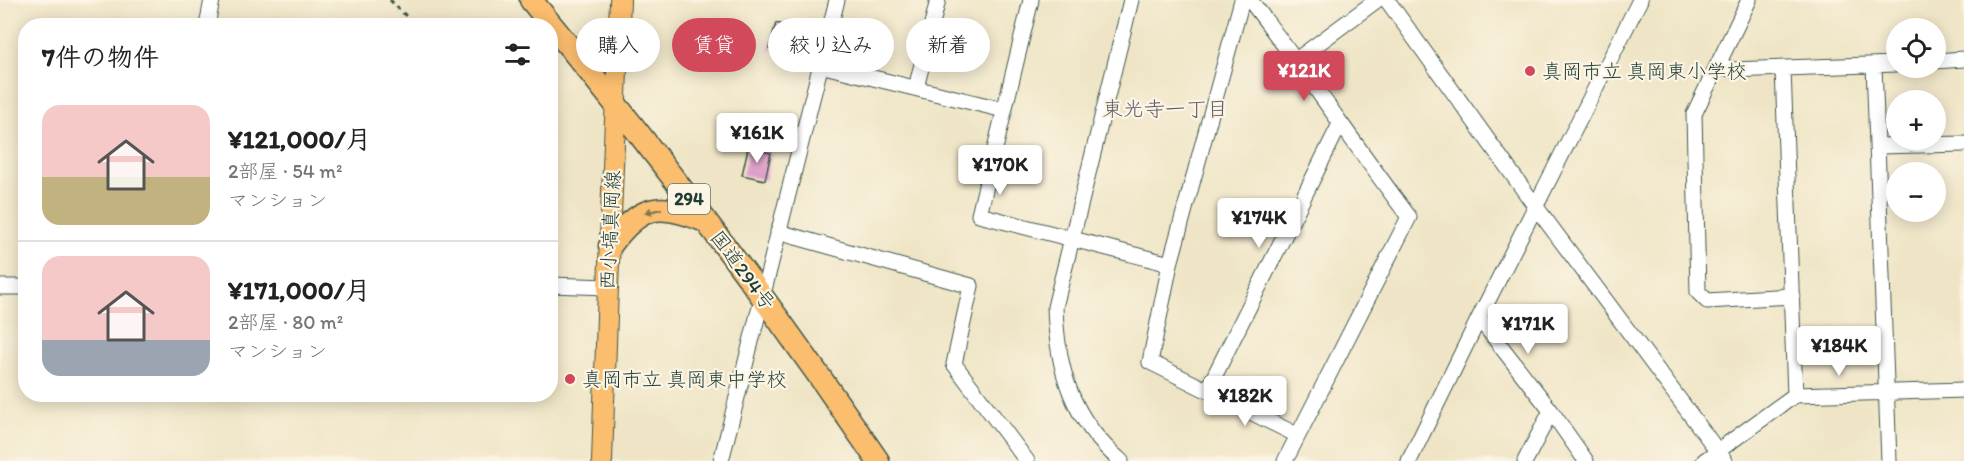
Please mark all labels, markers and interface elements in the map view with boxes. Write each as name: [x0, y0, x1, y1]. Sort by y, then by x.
chip: 購入: [576, 18, 660, 72]
chip: 賃貸: [672, 18, 756, 72]
chip: 絞り込み: [768, 18, 894, 72]
chip: 新着: [906, 18, 990, 72]
map controls: [1886, 18, 1946, 222]
button: locate: [1886, 18, 1946, 78]
icon: filters: [501, 38, 534, 71]
text: 7件の物件: [42, 41, 159, 73]
pin: ¥121K: [1262, 51, 1346, 102]
text: ¥121K: [1277, 58, 1331, 82]
place label: 真岡市立 真岡東小学校: [1542, 59, 1747, 83]
marker: 真岡市立 真岡東小学校: [1523, 64, 1537, 78]
button: +: [1886, 90, 1946, 150]
district label: 東光寺一丁目: [1102, 96, 1228, 121]
pin: ¥161K: [715, 113, 799, 164]
text: ¥161K: [730, 120, 784, 144]
text: ¥121,000/月: [228, 123, 372, 155]
icon: home: [90, 129, 162, 201]
pin: ¥170K: [958, 145, 1042, 196]
text: ¥170K: [972, 152, 1028, 176]
text: 2部屋 · 54 m²: [228, 159, 342, 183]
button: −: [1886, 162, 1946, 222]
street label: 西小塙真岡線: [595, 169, 625, 291]
road number: 294: [668, 184, 710, 214]
text: マンション: [228, 188, 327, 212]
pin: ¥174K: [1217, 198, 1301, 249]
text: ¥174K: [1231, 205, 1287, 229]
one-way arrow: [643, 207, 662, 217]
street label: 国道294号: [705, 226, 781, 314]
text: ¥171,000/月: [228, 274, 371, 306]
icon: home: [90, 280, 162, 352]
pin: ¥171K: [1486, 304, 1570, 355]
text: 2部屋 · 80 m²: [228, 310, 343, 334]
text: ¥171K: [1502, 311, 1554, 335]
pin: ¥184K: [1797, 326, 1881, 377]
text: ¥184K: [1811, 333, 1867, 357]
text: マンション: [228, 339, 327, 363]
place label: 真岡市立 真岡東中学校: [582, 367, 787, 391]
marker: 真岡市立 真岡東中学校: [563, 372, 577, 386]
pin: ¥182K: [1203, 376, 1287, 427]
text: ¥182K: [1218, 383, 1272, 407]

